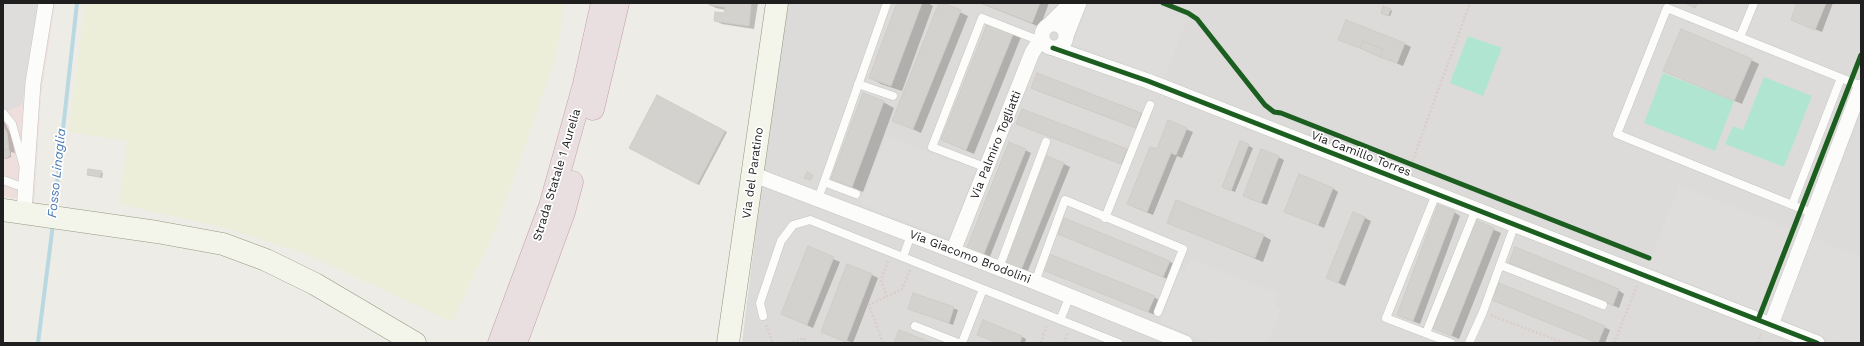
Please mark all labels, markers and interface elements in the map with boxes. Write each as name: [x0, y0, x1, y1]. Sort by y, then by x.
street label: Via Palmiro Togliatti: [968, 89, 1024, 201]
street label: Strada Statale 1 Aurelia: [530, 107, 584, 243]
street label: Via del Paratino: [739, 126, 767, 220]
water label: Fosso Linaglia: [45, 127, 69, 219]
street label: Via Camillo Torres: [1309, 128, 1413, 180]
street label: Via Giacomo Brodolini: [907, 227, 1033, 287]

